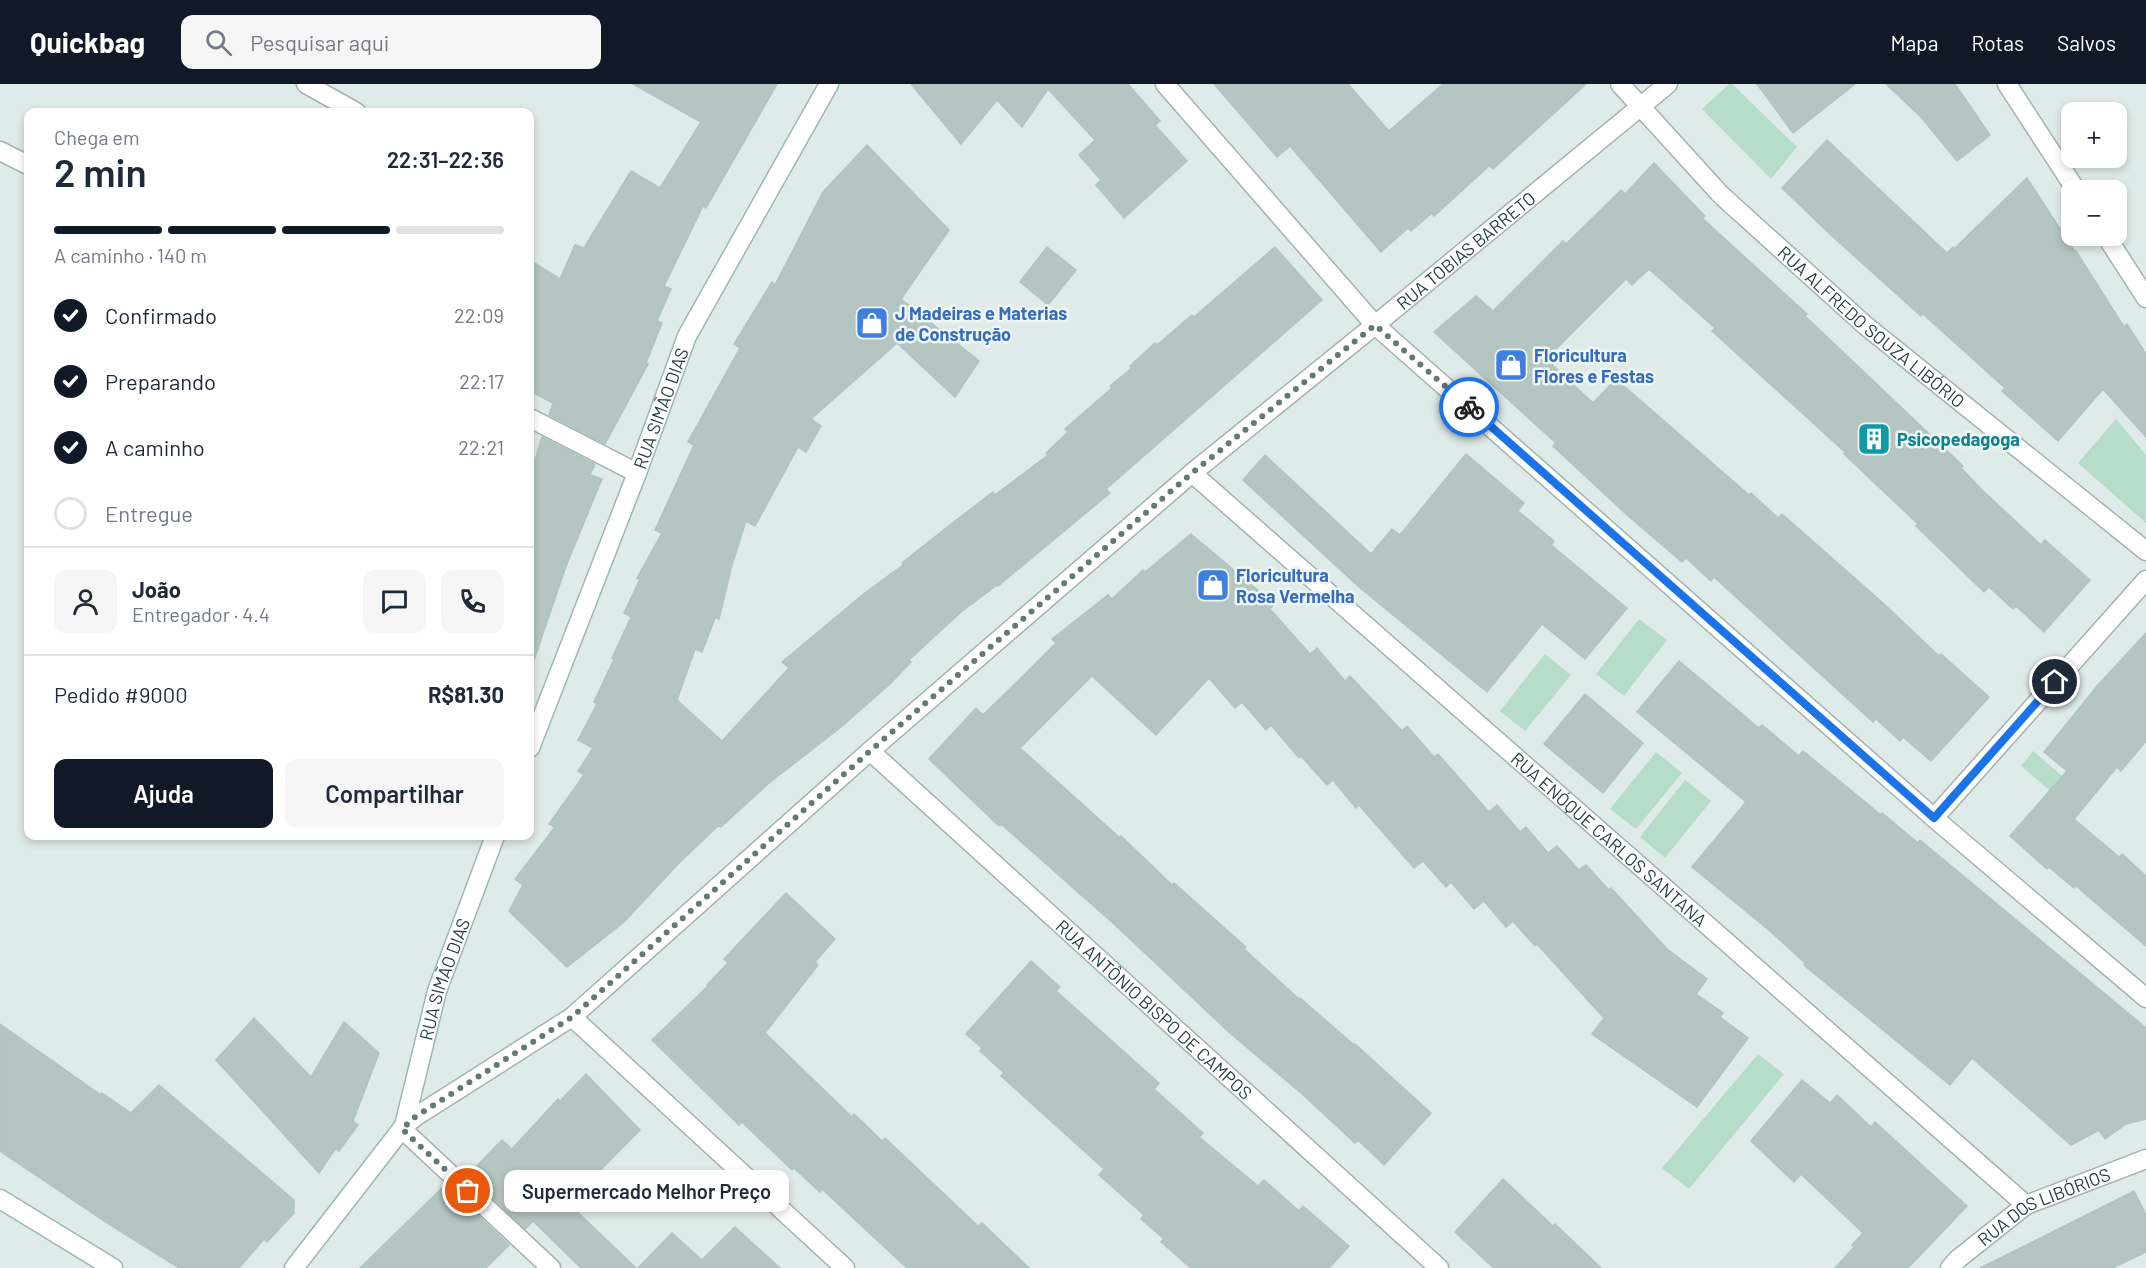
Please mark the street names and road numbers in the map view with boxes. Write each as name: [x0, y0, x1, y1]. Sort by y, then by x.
street label: RUA TOBIAS BARRETO: [1392, 187, 1540, 314]
street label: RUA ALFREDO SOUZA LIBÓRIO: [1774, 241, 1969, 412]
street label: RUA SIMÃO DIAS: [628, 345, 693, 472]
street label: RUA ENÓQUE CARLOS SANTANA: [1507, 747, 1712, 931]
street label: RUA SIMÃO DIAS: [414, 915, 474, 1042]
street label: RUA ANTÔNIO BISPO DE CAMPOS: [1052, 915, 1257, 1104]
street label: RUA DOS LIBÓRIOS: [1973, 1163, 2113, 1250]

